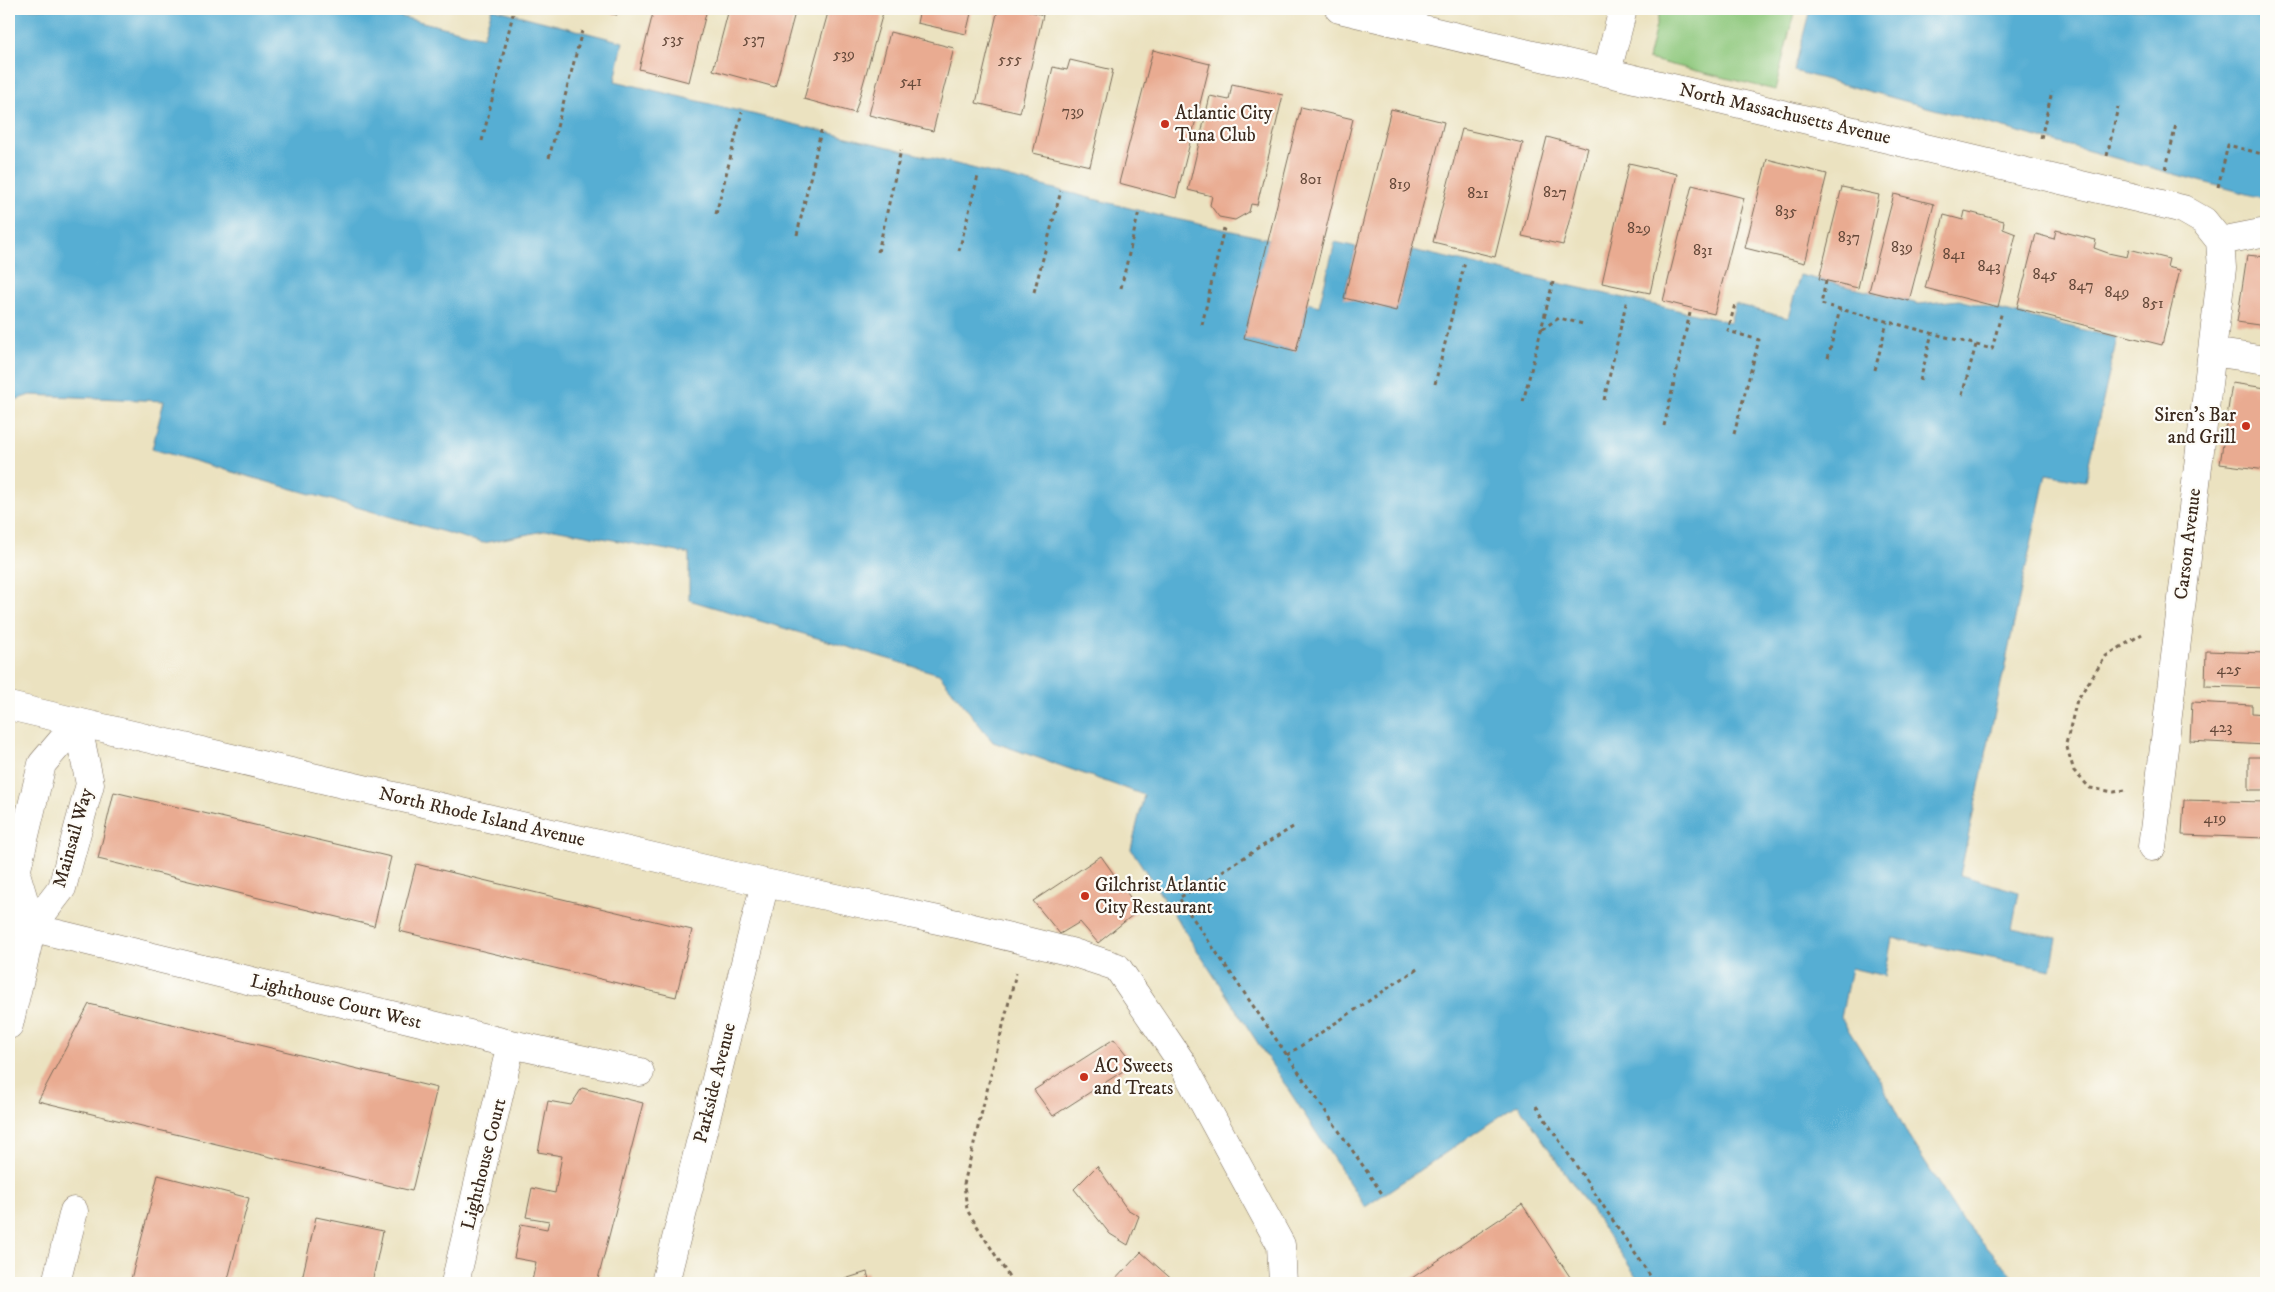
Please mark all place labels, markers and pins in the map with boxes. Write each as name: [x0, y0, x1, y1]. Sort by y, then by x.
place label: Atlantic City Tuna Club: [1175, 102, 1273, 147]
marker: Atlantic City Tuna Club: [1159, 118, 1171, 130]
place label: Siren’s Bar and Grill: [2154, 404, 2236, 449]
marker: Siren’s Bar and Grill: [2240, 420, 2252, 432]
place label: Gilchrist Atlantic City Restaurant: [1095, 874, 1226, 919]
marker: Gilchrist Atlantic City Restaurant: [1079, 890, 1091, 902]
place label: AC Sweets and Treats: [1094, 1055, 1173, 1100]
marker: AC Sweets and Treats: [1078, 1071, 1090, 1083]

